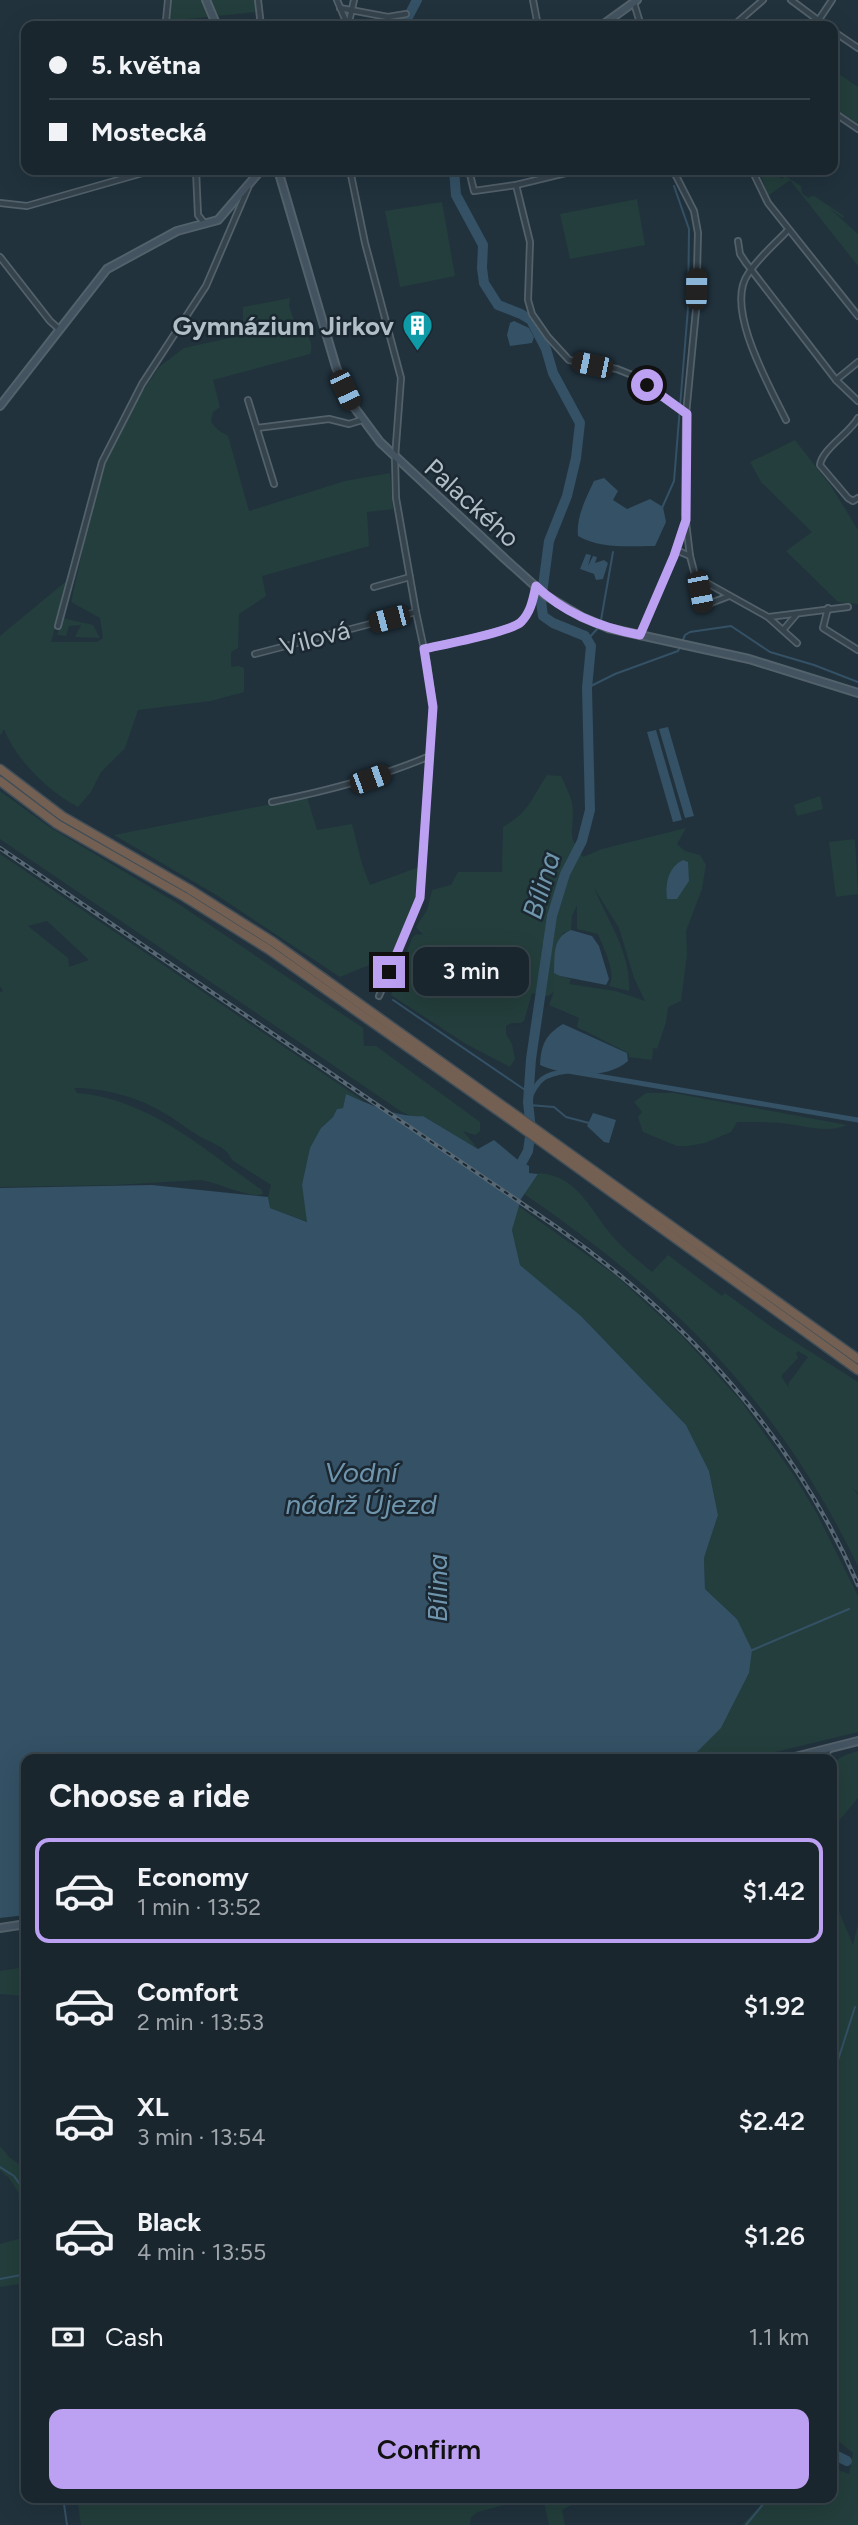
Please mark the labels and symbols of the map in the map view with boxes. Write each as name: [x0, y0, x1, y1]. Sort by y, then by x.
car: [686, 268, 707, 310]
building icon: Gymnázium Jirkov: [400, 309, 434, 353]
place label: Gymnázium Jirkov: [172, 310, 395, 342]
car: [570, 350, 615, 380]
car: [327, 367, 364, 413]
route start: [631, 369, 663, 401]
street label: Palackého: [418, 452, 526, 554]
car: [686, 569, 715, 615]
car: [366, 603, 413, 635]
street label: Vilová: [277, 613, 353, 663]
car: [347, 762, 394, 796]
water label: Bílina: [515, 847, 567, 923]
callout: 3 min: [414, 948, 529, 996]
route end: [373, 956, 405, 988]
water label: Vodní nádrž Újezd: [285, 1455, 437, 1521]
water label: Bílina: [420, 1554, 454, 1622]

